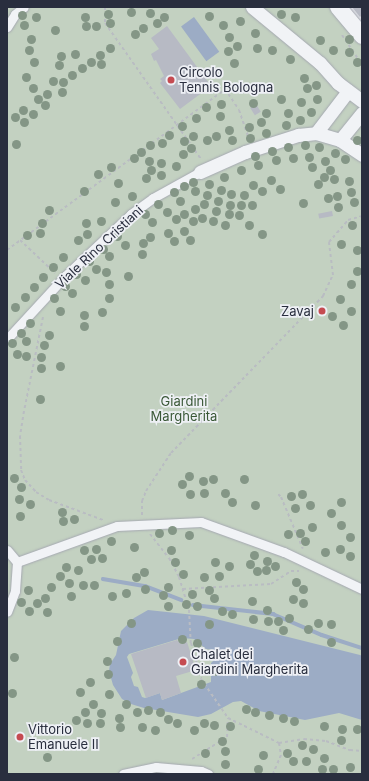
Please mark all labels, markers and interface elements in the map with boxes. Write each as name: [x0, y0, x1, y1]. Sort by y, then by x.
place label: Circolo Tennis Bologna: [179, 65, 273, 96]
marker: Circolo Tennis Bologna: [166, 75, 176, 85]
street label: Viale Rino Cristiani: [52, 202, 146, 292]
place label: Zavaj: [281, 303, 314, 319]
marker: Zavaj: [317, 306, 327, 316]
park label: Giardini Margherita: [151, 394, 217, 425]
place label: Chalet dei Giardini Margherita: [191, 647, 308, 678]
marker: Chalet dei Giardini Margherita: [178, 657, 188, 667]
place label: Vittorio Emanuele II: [28, 722, 99, 753]
marker: Vittorio Emanuele II: [15, 732, 25, 742]

